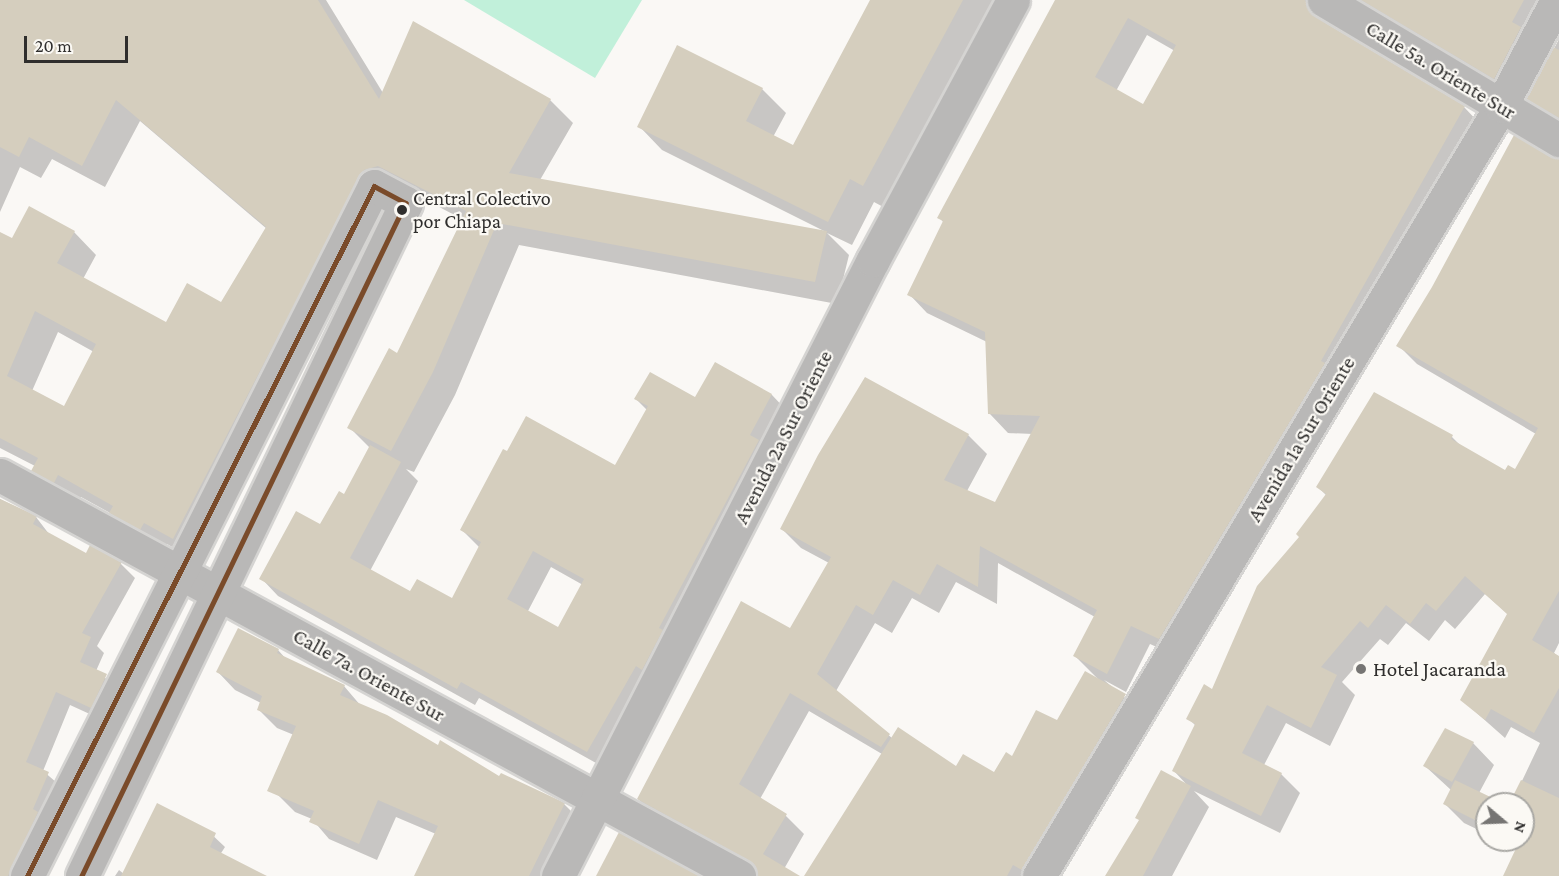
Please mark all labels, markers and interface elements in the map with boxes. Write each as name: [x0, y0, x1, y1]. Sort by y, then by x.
street label: Calle 5a. Oriente Sur: [1361, 15, 1521, 125]
scale bar: [27, 24, 130, 62]
text: 20 m: [35, 36, 72, 56]
place label: Central Colectivo por Chiapa: [413, 186, 551, 233]
marker: Central Colectivo por Chiapa: [396, 204, 408, 216]
street label: Avenida 2a Sur Oriente: [728, 346, 838, 528]
street label: Avenida 1a Sur Oriente: [1242, 352, 1360, 526]
street label: Calle 7a. Oriente Sur: [289, 623, 449, 727]
place label: Hotel Jacaranda: [1373, 656, 1506, 682]
marker: Hotel Jacaranda: [1354, 662, 1368, 676]
north arrow: [1475, 792, 1535, 852]
text: N: [1511, 819, 1530, 835]

